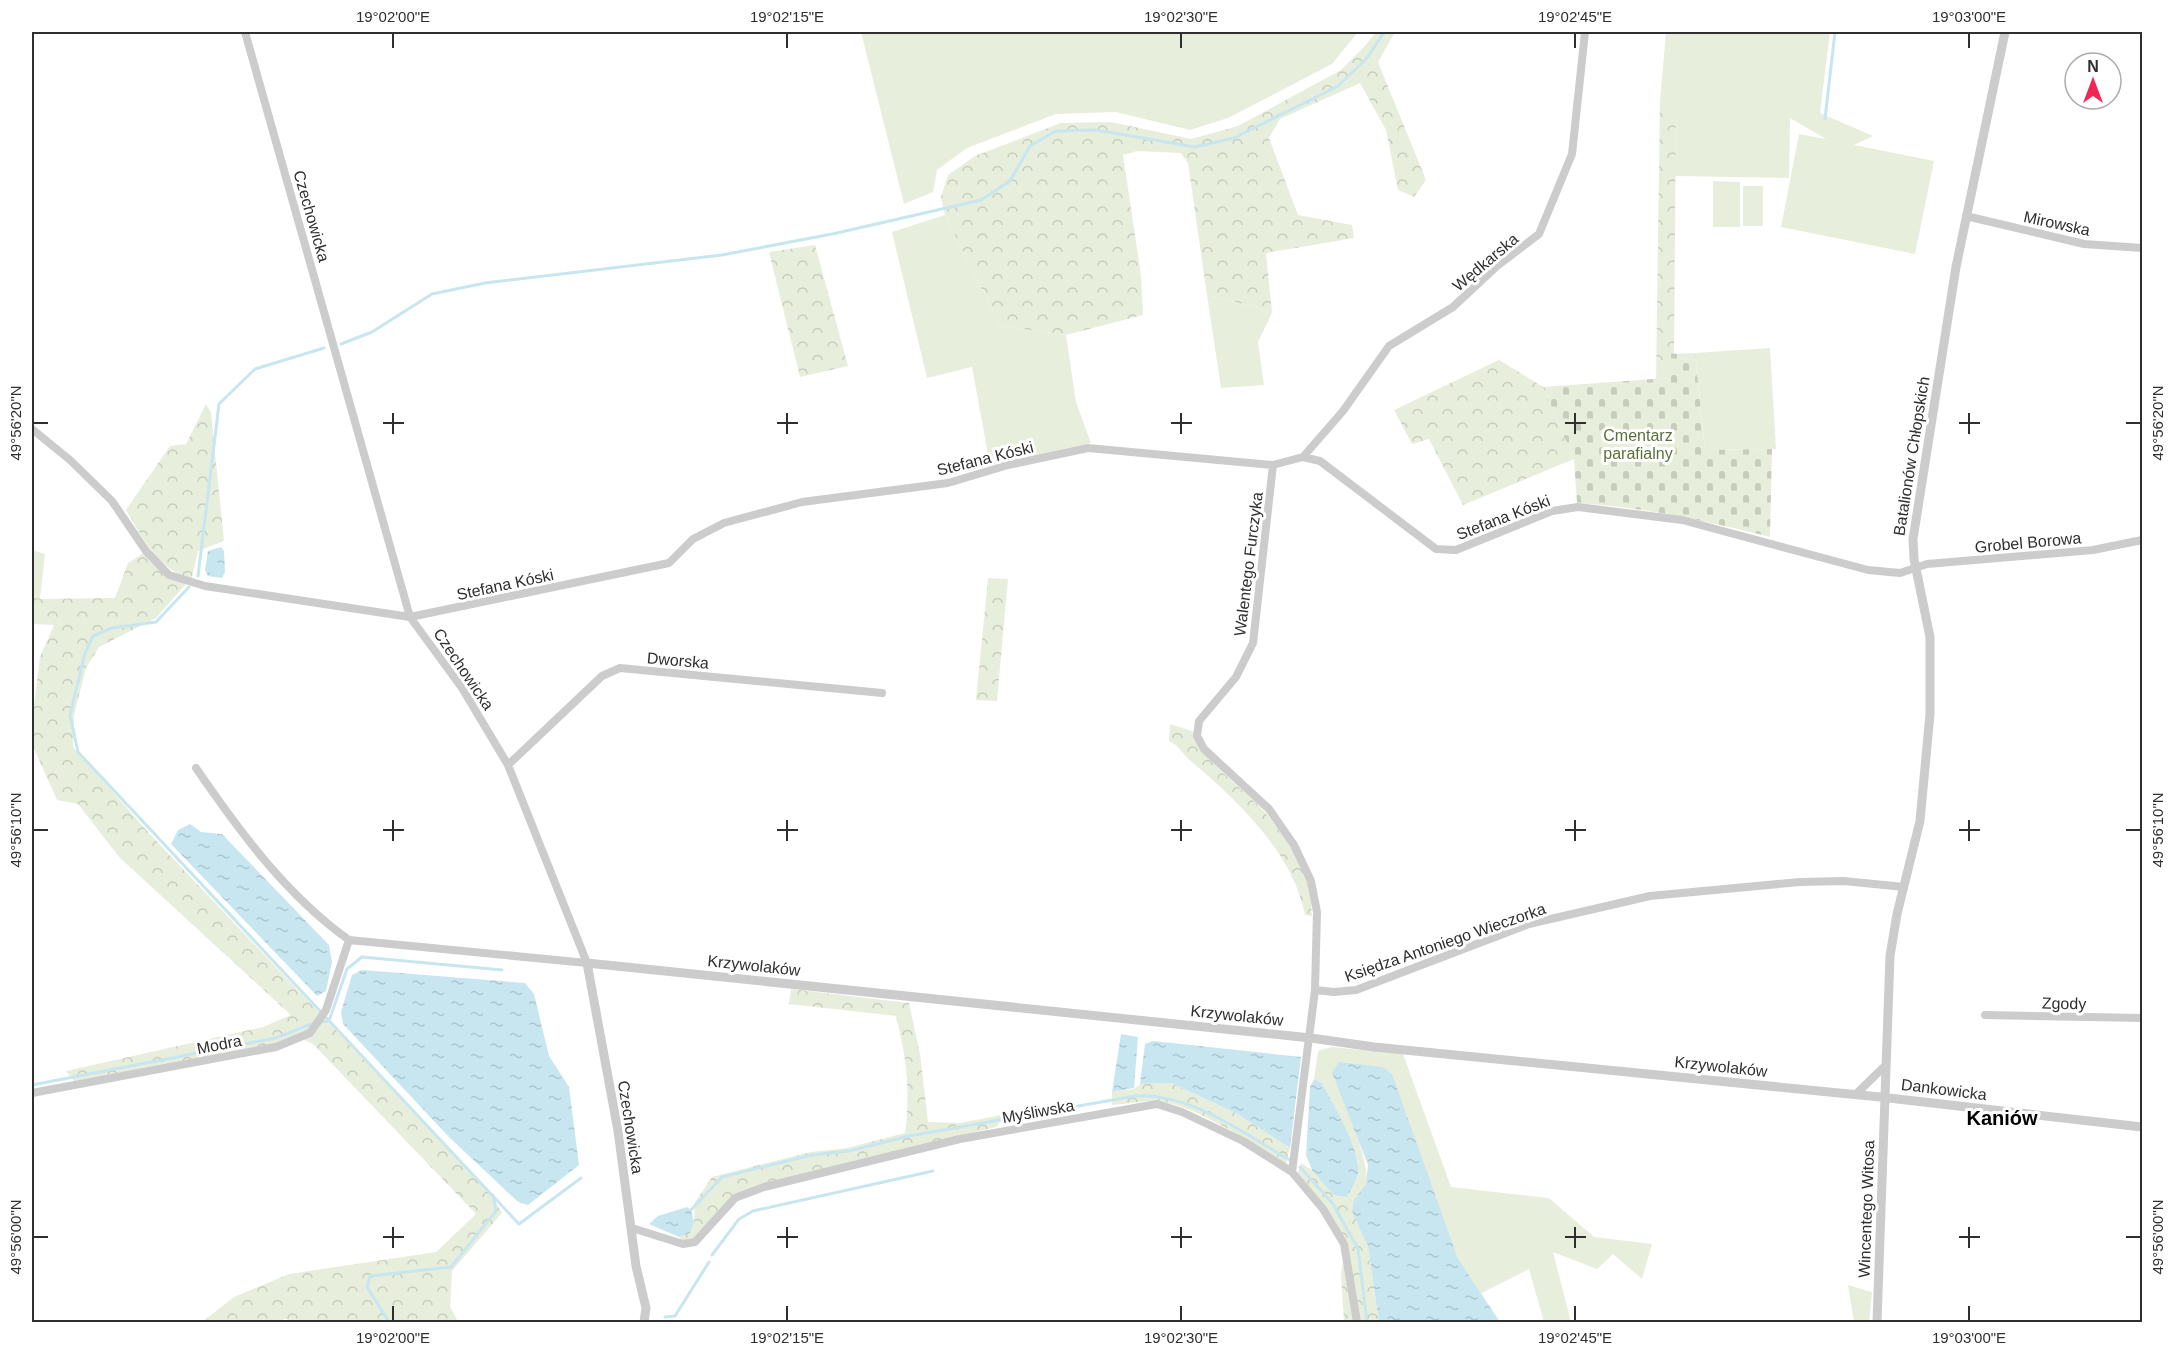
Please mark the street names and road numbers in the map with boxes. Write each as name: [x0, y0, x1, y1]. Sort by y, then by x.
street label: Czechowicka: [290, 168, 333, 264]
street label: Mirowska: [2022, 208, 2092, 239]
street label: Wędkarska: [1449, 230, 1522, 295]
street label: Batalionów Chłopskich: [1891, 375, 1932, 537]
street label: Stefana Kóski: [935, 438, 1035, 479]
street label: Walentego Furczyka: [1231, 491, 1266, 637]
street label: Stefana Kóski: [1454, 492, 1552, 543]
street label: Grobel Borowa: [1974, 529, 2082, 556]
street label: Stefana Kóski: [455, 566, 555, 603]
street label: Czechowicka: [430, 625, 497, 713]
street label: Dworska: [646, 649, 710, 672]
street label: Księdza Antoniego Wieczorka: [1342, 900, 1548, 985]
street label: Krzywolaków: [707, 952, 802, 979]
street label: Zgody: [2042, 995, 2086, 1012]
street label: Krzywolaków: [1190, 1002, 1285, 1029]
street label: Modra: [195, 1032, 243, 1057]
street label: Krzywolaków: [1674, 1053, 1769, 1080]
street label: Dankowicka: [1900, 1076, 1988, 1103]
street label: Czechowicka: [615, 1079, 646, 1175]
street label: Myśliwska: [1001, 1097, 1076, 1126]
street label: Wincentego Witosa: [1856, 1140, 1877, 1278]

